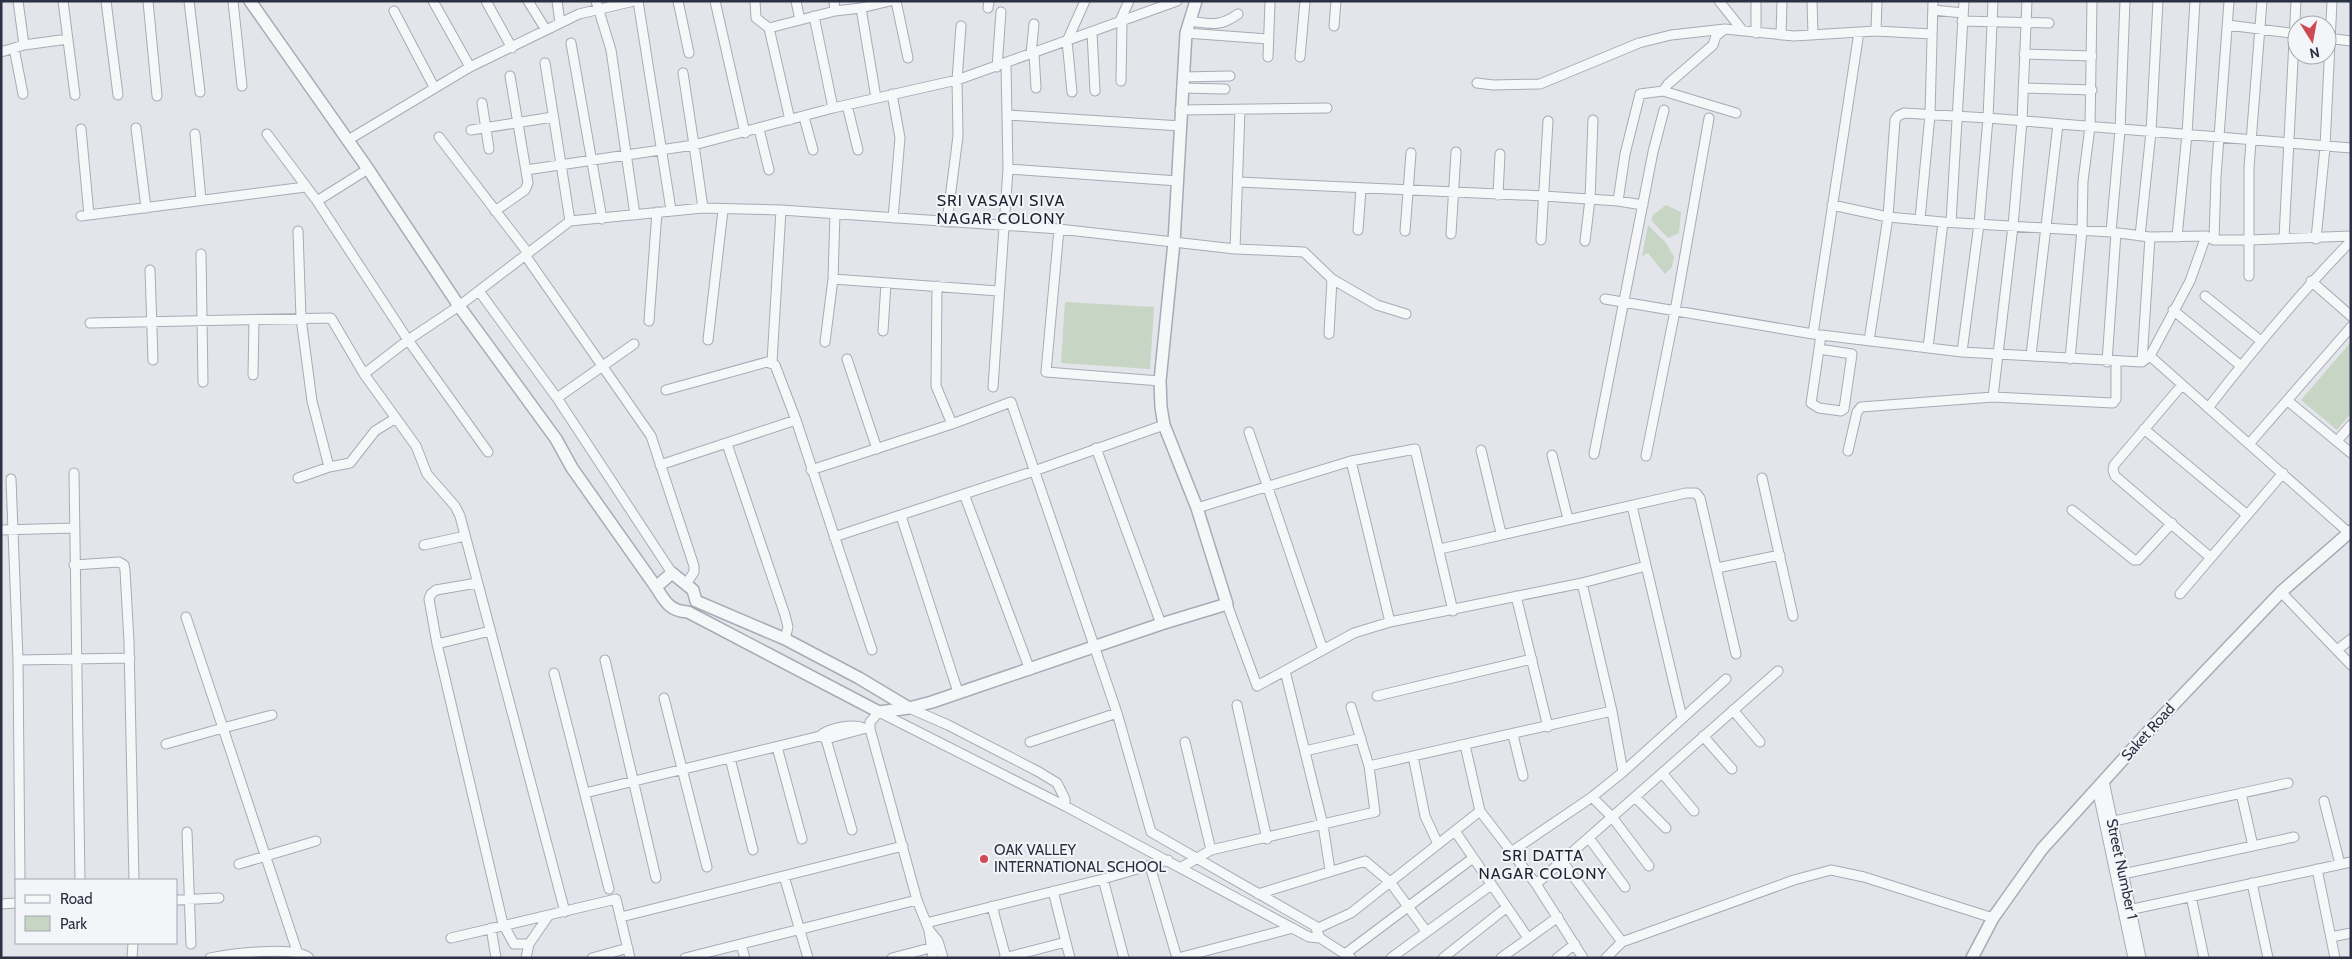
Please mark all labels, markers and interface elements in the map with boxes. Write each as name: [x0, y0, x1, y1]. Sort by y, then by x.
north arrow: [2287, 15, 2337, 65]
text: N: [2308, 43, 2321, 63]
district label: SRI VASAVI SIVA NAGAR COLONY: [936, 191, 1066, 228]
street label: Saket Road: [2118, 700, 2178, 764]
street label: Street Number 1: [2103, 817, 2141, 921]
place label: OAK VALLEY INTERNATIONAL SCHOOL: [994, 841, 1166, 876]
district label: SRI DATTA NAGAR COLONY: [1478, 846, 1608, 883]
marker: OAK VALLEY INTERNATIONAL SCHOOL: [978, 853, 990, 865]
legend: [15, 879, 178, 944]
text: Road: [60, 890, 93, 908]
text: Park: [60, 915, 87, 933]

